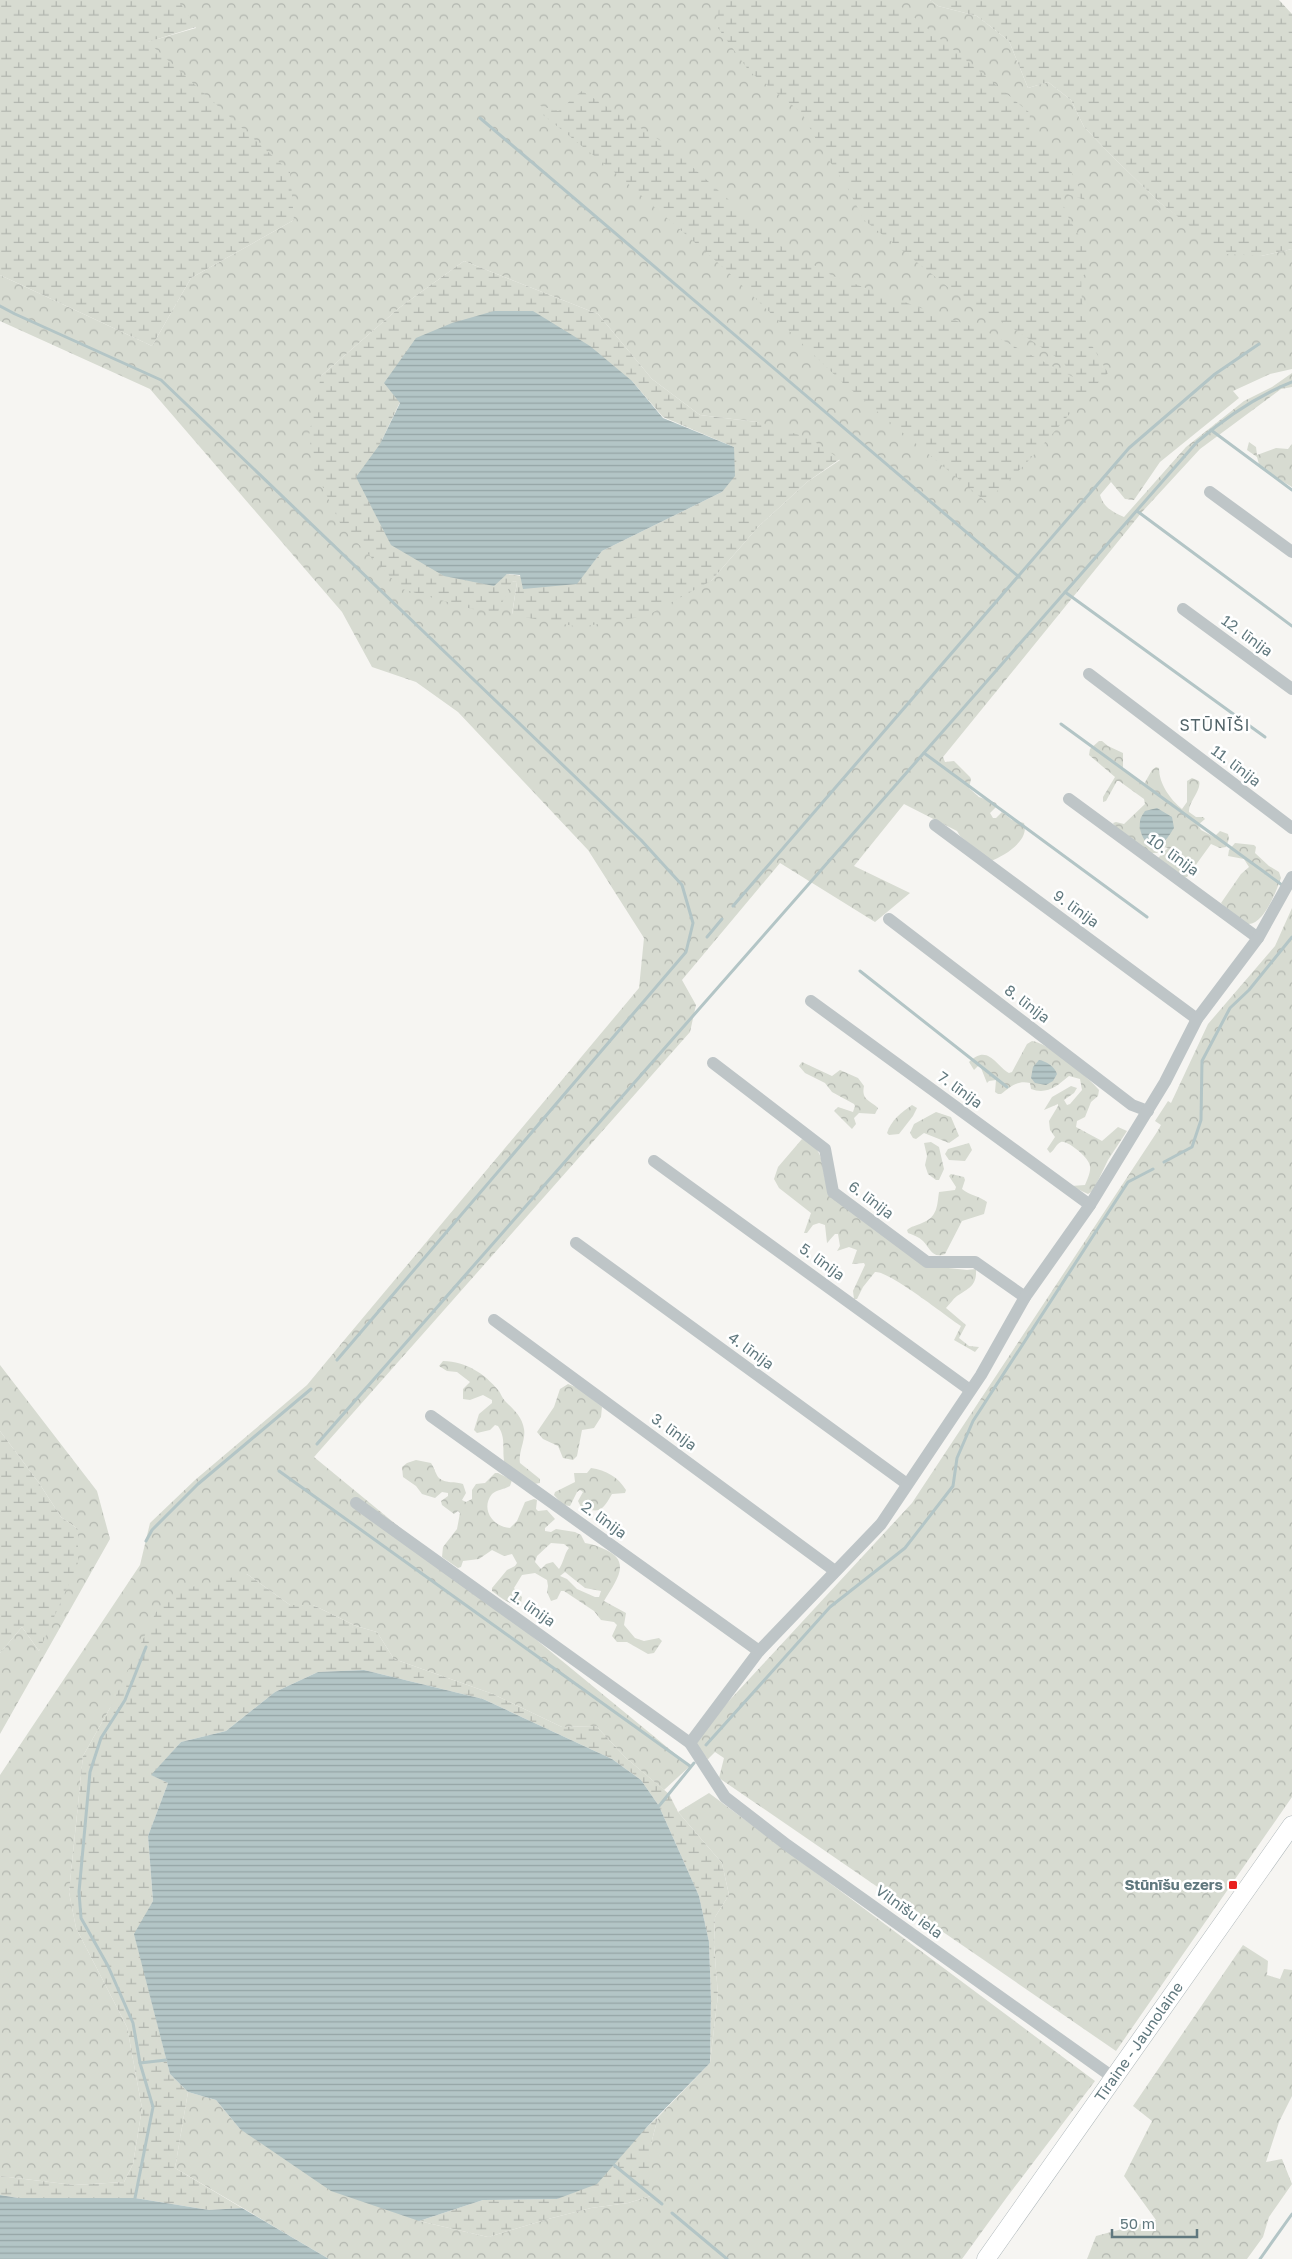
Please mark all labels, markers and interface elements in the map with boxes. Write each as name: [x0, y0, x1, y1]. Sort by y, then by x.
street label: 12. līnija: [1219, 611, 1277, 660]
district label: STŪNĪŠI: [1179, 715, 1251, 735]
street label: 11. līnija: [1208, 741, 1265, 790]
street label: 10. līnija: [1144, 829, 1203, 879]
street label: 9. līnija: [1050, 886, 1103, 931]
street label: 8. līnija: [1001, 980, 1054, 1026]
street label: 7. līnija: [935, 1067, 986, 1111]
street label: 6. līnija: [845, 1176, 898, 1222]
street label: 5. līnija: [796, 1239, 849, 1284]
street label: 4. līnija: [725, 1328, 778, 1373]
street label: 3. līnija: [648, 1409, 701, 1454]
street label: 2. līnija: [578, 1497, 631, 1542]
street label: 1. līnija: [508, 1586, 559, 1630]
place label: Stūnīšu ezers: [1124, 1875, 1223, 1893]
marker: Stūnīšu ezers: [1227, 1879, 1239, 1891]
street label: Vilnīšu iela: [872, 1881, 947, 1942]
street label: Tīraine - Jaunolaine: [1090, 1978, 1186, 2105]
scale bar: [1112, 2206, 1197, 2238]
text: 50 m: [1120, 2214, 1155, 2232]

